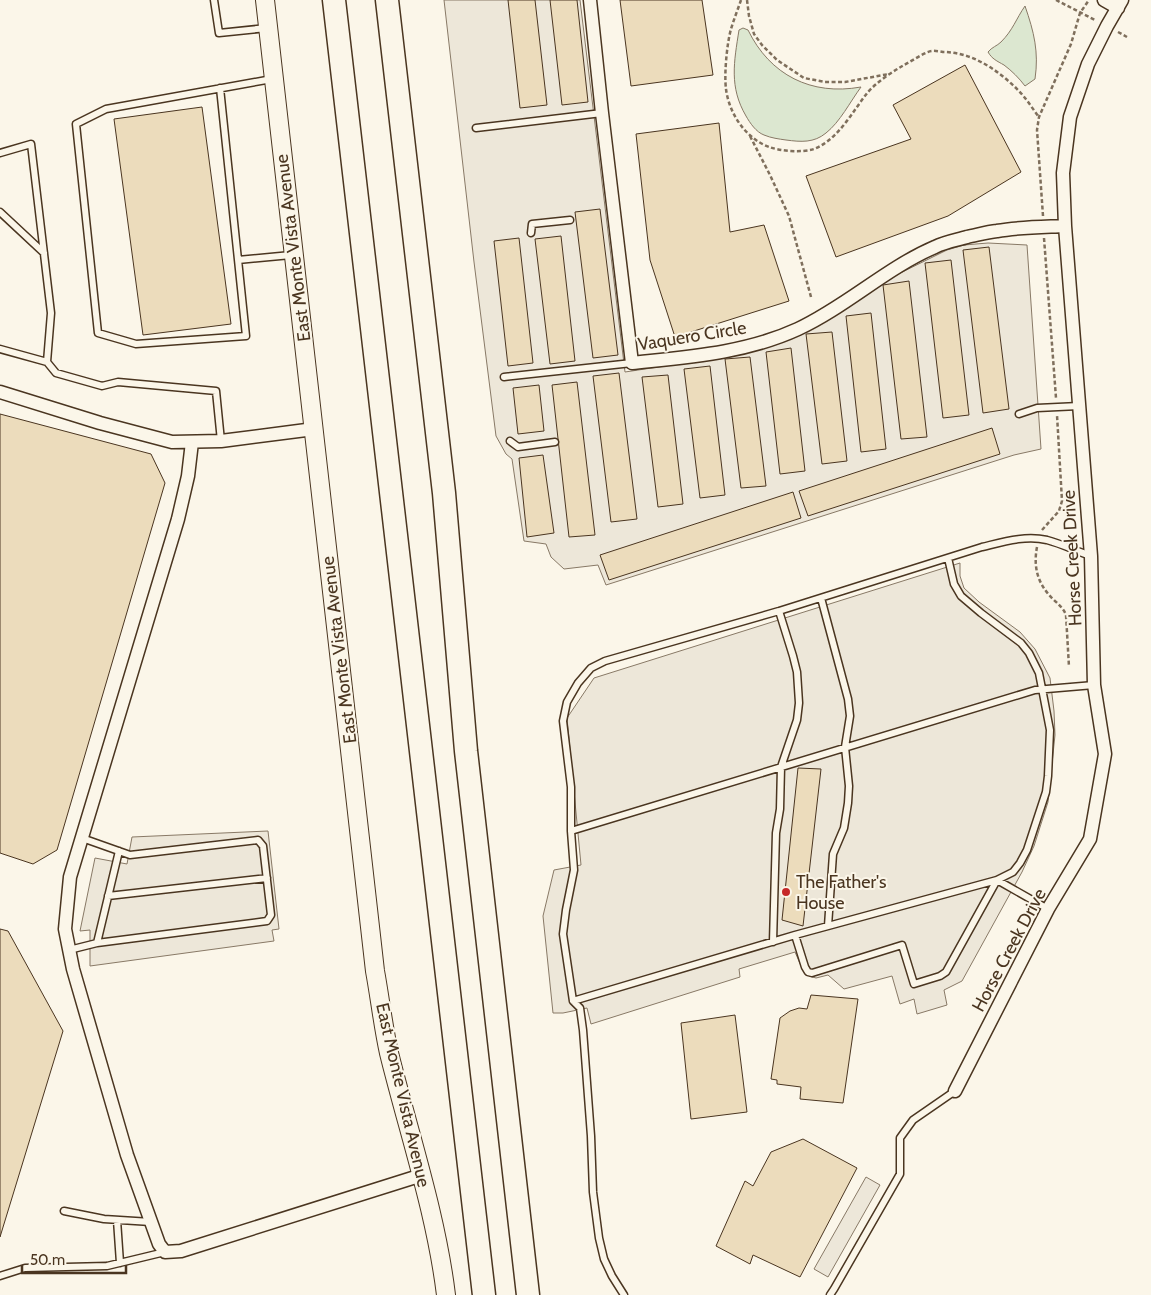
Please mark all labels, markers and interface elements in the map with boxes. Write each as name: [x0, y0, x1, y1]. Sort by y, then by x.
street label: East Monte Vista Avenue: [271, 153, 315, 343]
street label: Vaquero Circle: [636, 317, 748, 355]
street label: Horse Creek Drive: [1057, 489, 1087, 627]
street label: East Monte Vista Avenue: [317, 555, 361, 745]
place label: The Father's House: [796, 871, 886, 914]
street label: Horse Creek Drive: [967, 885, 1051, 1015]
marker: The Father's House: [780, 886, 792, 898]
street label: East Monte Vista Avenue: [371, 1001, 435, 1189]
scale bar: [22, 1242, 126, 1274]
text: 50 m: [30, 1251, 65, 1269]

